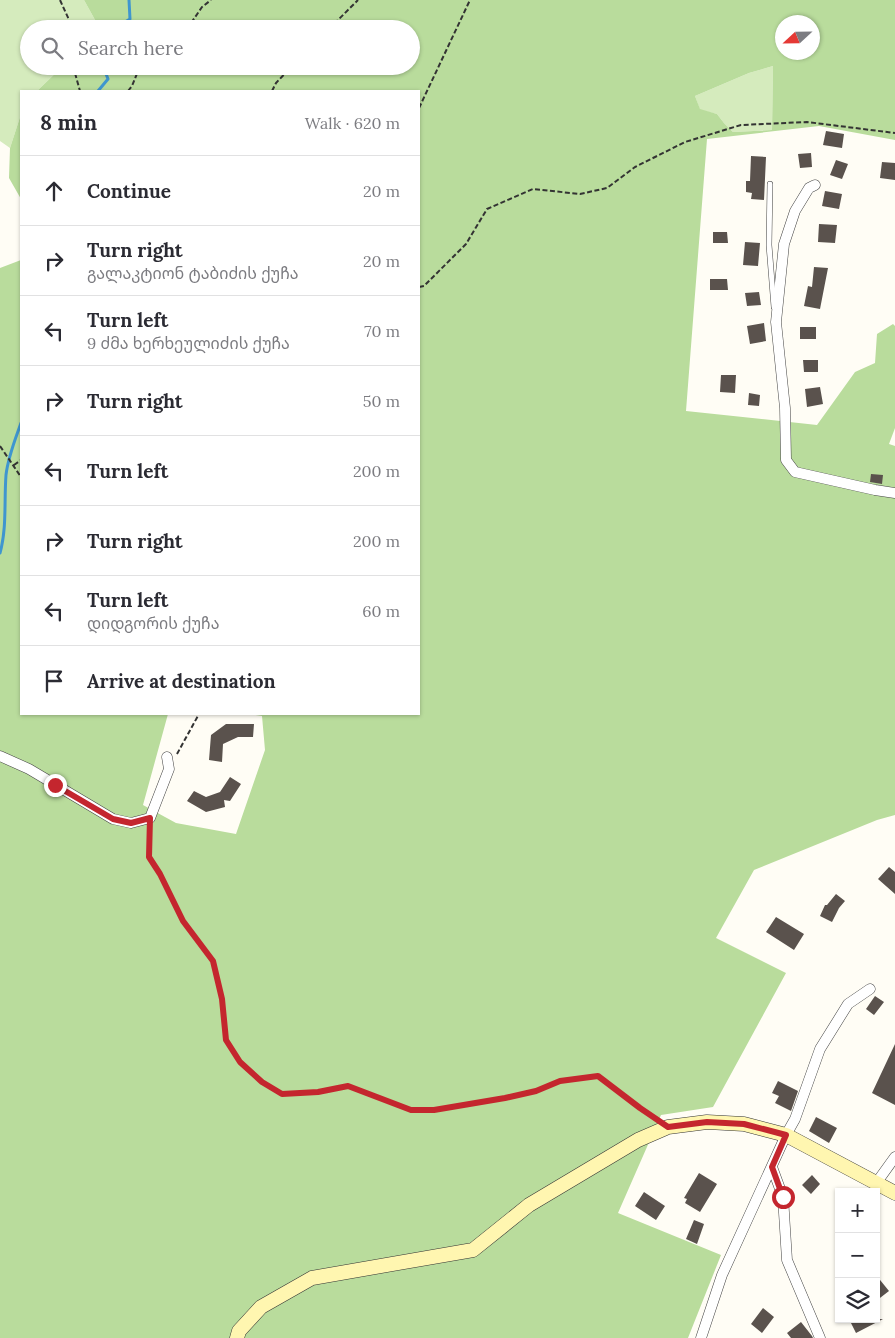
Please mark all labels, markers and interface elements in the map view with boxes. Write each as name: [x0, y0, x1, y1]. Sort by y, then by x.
north arrow: [775, 15, 820, 60]
search box: [20, 20, 420, 75]
icon: search: [38, 34, 66, 62]
text: Search here: [78, 36, 184, 60]
text: 8 min: [40, 109, 97, 136]
text: Walk · 620 m: [305, 113, 400, 133]
icon: ahead: [40, 177, 68, 205]
text: Continue: [87, 179, 171, 203]
text: 20 m: [363, 181, 400, 201]
text: Turn right: [87, 238, 183, 262]
icon: right: [40, 247, 68, 275]
text: 20 m: [363, 251, 400, 271]
text: გალაკტიონ ტაბიძის ქუჩა: [87, 263, 299, 283]
text: Turn left: [87, 308, 168, 332]
icon: left: [40, 317, 68, 345]
text: 70 m: [364, 321, 400, 341]
text: 9 ძმა ხერხეულიძის ქუჩა: [87, 333, 290, 353]
icon: right: [40, 387, 68, 415]
text: Turn right: [87, 389, 183, 413]
text: 50 m: [363, 391, 400, 411]
icon: left: [40, 457, 68, 485]
text: Turn left: [87, 459, 168, 483]
text: 200 m: [353, 461, 400, 481]
icon: right: [40, 527, 68, 555]
text: Turn right: [87, 529, 183, 553]
text: 200 m: [353, 531, 400, 551]
text: Turn left: [87, 588, 168, 612]
icon: left: [40, 597, 68, 625]
text: 60 m: [362, 601, 400, 621]
text: დიდგორის ქუჩა: [87, 613, 219, 633]
icon: arrive: [40, 667, 68, 695]
text: Arrive at destination: [87, 669, 276, 693]
route end: [44, 774, 67, 797]
route start: [772, 1186, 795, 1209]
map controls: [835, 1188, 880, 1323]
button: +: [835, 1188, 880, 1233]
button: −: [835, 1233, 880, 1278]
button: layers: [835, 1278, 880, 1323]

